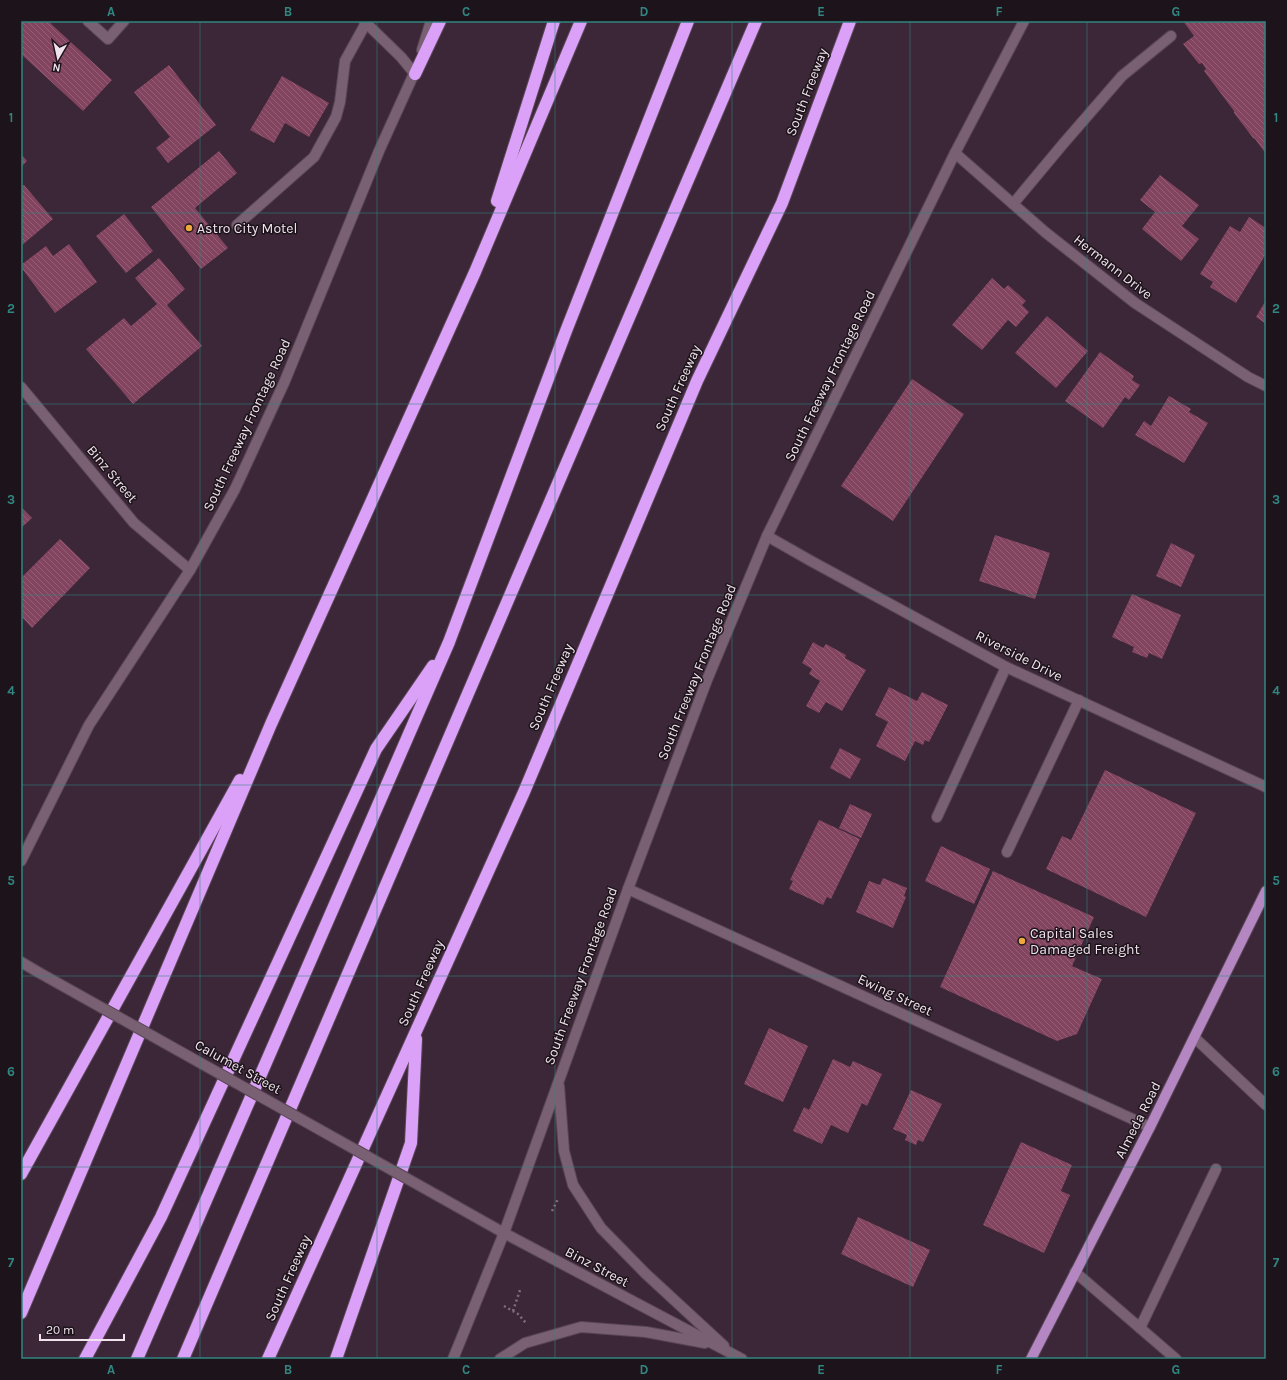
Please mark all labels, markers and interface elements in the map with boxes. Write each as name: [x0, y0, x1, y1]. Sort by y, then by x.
text: A: [107, 4, 115, 19]
text: B: [284, 4, 292, 19]
text: C: [462, 4, 470, 19]
text: D: [640, 4, 649, 19]
text: E: [817, 4, 825, 19]
text: F: [995, 4, 1003, 19]
text: G: [1172, 4, 1180, 19]
north arrow: [38, 38, 78, 78]
street label: South Freeway: [782, 45, 832, 138]
text: N: [52, 60, 61, 74]
text: 1: [9, 110, 13, 125]
text: 1: [1274, 110, 1278, 125]
place label: Astro City Motel: [197, 220, 297, 237]
marker: Astro City Motel: [184, 223, 194, 233]
street label: Hermann Drive: [1070, 231, 1156, 303]
street label: South Freeway Frontage Road: [781, 288, 879, 464]
text: 2: [7, 301, 15, 316]
text: 2: [1272, 301, 1280, 316]
street label: South Freeway Frontage Road: [200, 336, 294, 514]
street label: South Freeway: [651, 342, 705, 434]
street label: Binz Street: [83, 442, 141, 506]
text: 3: [7, 492, 15, 507]
text: 3: [1272, 492, 1280, 507]
street label: South Freeway Frontage Road: [654, 582, 740, 762]
street label: Riverside Drive: [973, 627, 1065, 685]
street label: South Freeway: [525, 641, 577, 733]
text: 4: [7, 683, 15, 698]
text: 4: [1272, 683, 1280, 698]
text: 5: [7, 873, 15, 888]
text: 5: [1272, 873, 1280, 888]
street label: South Freeway Frontage Road: [541, 885, 621, 1067]
place label: Capital Sales Damaged Freight: [1030, 925, 1140, 958]
marker: Capital Sales Damaged Freight: [1017, 936, 1027, 946]
street label: South Freeway: [394, 937, 448, 1029]
street label: Ewing Street: [855, 970, 935, 1020]
street label: Calumet Street: [192, 1036, 284, 1098]
text: 6: [7, 1064, 15, 1079]
text: 6: [1272, 1064, 1280, 1079]
street label: Almeda Road: [1111, 1079, 1165, 1161]
street label: South Freeway: [261, 1232, 315, 1324]
street label: Binz Street: [562, 1243, 632, 1291]
text: 7: [8, 1255, 15, 1270]
text: 7: [1273, 1255, 1280, 1270]
scale bar: [40, 1316, 124, 1342]
text: 20 m: [46, 1323, 74, 1337]
text: A: [107, 1362, 115, 1377]
text: B: [284, 1362, 292, 1377]
text: C: [462, 1362, 470, 1377]
text: D: [640, 1362, 649, 1377]
text: E: [817, 1362, 825, 1377]
text: F: [995, 1362, 1003, 1377]
text: G: [1172, 1362, 1180, 1377]

